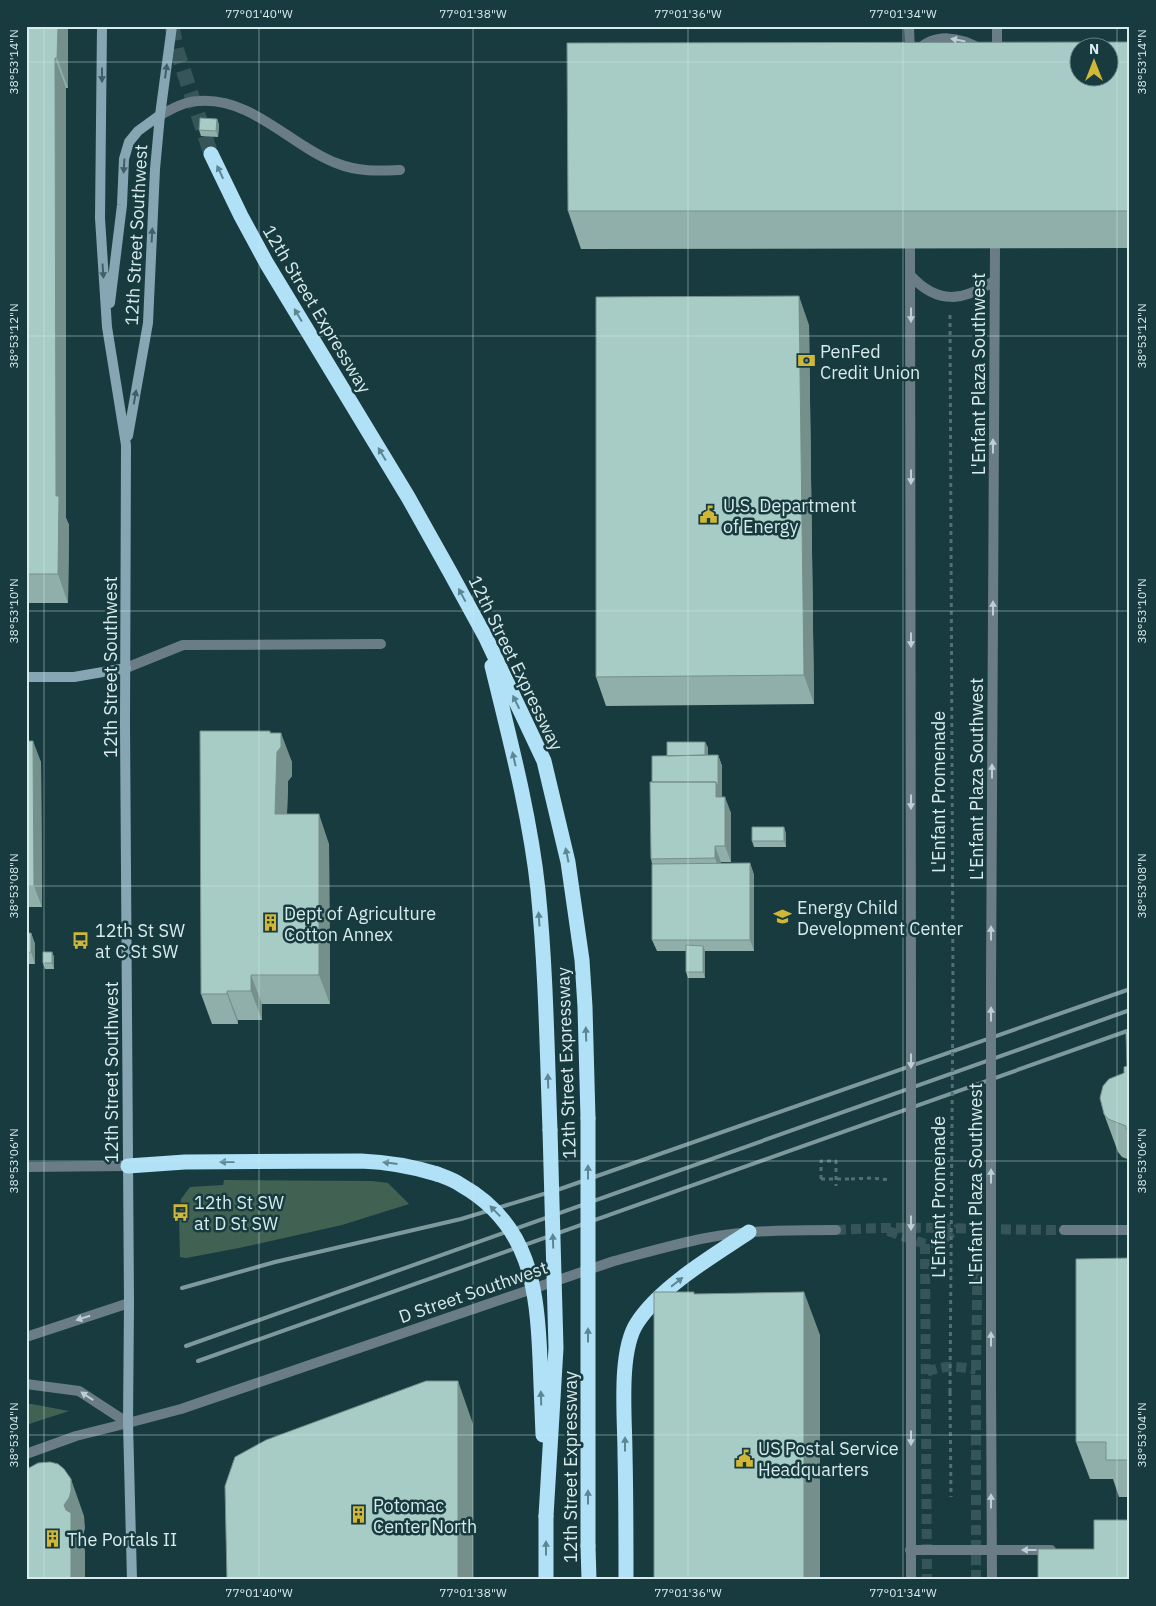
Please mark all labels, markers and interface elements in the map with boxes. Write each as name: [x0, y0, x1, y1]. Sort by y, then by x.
text: 77°01'40"W: [225, 6, 293, 21]
text: 77°01'38"W: [439, 6, 507, 21]
text: 77°01'36"W: [654, 6, 722, 21]
text: 77°01'34"W: [869, 6, 937, 21]
text: 38°53'14"N: [6, 29, 21, 95]
text: 38°53'14"N: [1134, 29, 1149, 95]
one-way arrow: [950, 36, 965, 44]
north arrow: [1068, 38, 1118, 88]
text: N: [1089, 40, 1099, 58]
one-way arrow: [162, 62, 170, 78]
one-way arrow: [98, 67, 106, 83]
street label: 12th Street Southwest: [120, 144, 152, 326]
one-way arrow: [119, 159, 127, 175]
one-way arrow: [216, 165, 224, 180]
street label: 12th Street Expressway: [258, 221, 376, 397]
one-way arrow: [149, 227, 157, 243]
one-way arrow: [100, 263, 108, 279]
street label: L'Enfant Plaza Southwest: [967, 273, 990, 475]
text: 38°53'12"N: [6, 303, 21, 369]
text: 38°53'12"N: [1134, 303, 1149, 369]
one-way arrow: [907, 307, 915, 323]
one-way arrow: [293, 308, 303, 321]
place label: PenFed Credit Union: [820, 340, 920, 384]
bank icon: PenFed Credit Union: [796, 351, 816, 371]
one-way arrow: [132, 388, 140, 404]
one-way arrow: [989, 438, 997, 454]
one-way arrow: [378, 447, 387, 460]
one-way arrow: [907, 469, 915, 485]
place label: U.S. Department of Energy: [723, 494, 857, 538]
public building icon: U.S. Department of Energy: [699, 505, 719, 525]
street label: 12th Street Expressway: [464, 572, 568, 754]
street label: 12th Street Southwest: [99, 576, 122, 758]
text: 38°53'10"N: [6, 578, 21, 644]
text: 38°53'10"N: [1134, 578, 1149, 644]
one-way arrow: [458, 588, 467, 602]
one-way arrow: [989, 600, 997, 616]
one-way arrow: [907, 632, 915, 648]
street label: L'Enfant Plaza Southwest: [965, 678, 988, 880]
one-way arrow: [512, 695, 520, 709]
street label: L'Enfant Promenade: [927, 711, 950, 873]
one-way arrow: [510, 751, 518, 766]
one-way arrow: [988, 763, 996, 779]
one-way arrow: [907, 794, 915, 810]
one-way arrow: [563, 848, 571, 863]
text: 38°53'08"N: [6, 853, 21, 919]
text: 38°53'08"N: [1134, 853, 1149, 919]
place label: Energy Child Development Center: [797, 896, 964, 940]
place label: Dept of Agriculture Cotton Annex: [284, 902, 436, 946]
school or university icon: Energy Child Development Center: [773, 907, 793, 927]
one-way arrow: [535, 911, 543, 927]
building icon: Dept of Agriculture Cotton Annex: [260, 913, 280, 933]
place label: 12th St SW at C St SW: [95, 919, 185, 963]
one-way arrow: [987, 925, 995, 941]
bus stop icon: 12th St SW at C St SW: [71, 930, 91, 950]
street label: 12th Street Expressway: [551, 967, 581, 1159]
street label: 12th Street Southwest: [100, 981, 123, 1163]
one-way arrow: [987, 1005, 995, 1021]
one-way arrow: [582, 1026, 590, 1042]
one-way arrow: [907, 1053, 915, 1069]
one-way arrow: [544, 1073, 552, 1089]
street label: L'Enfant Plaza Southwest: [964, 1083, 987, 1285]
street label: L'Enfant Promenade: [927, 1116, 950, 1278]
text: 38°53'06"N: [6, 1128, 21, 1194]
text: 38°53'06"N: [1134, 1128, 1149, 1194]
one-way arrow: [219, 1158, 235, 1166]
one-way arrow: [381, 1159, 397, 1167]
one-way arrow: [584, 1164, 592, 1180]
one-way arrow: [987, 1168, 995, 1184]
place label: 12th St SW at D St SW: [194, 1191, 284, 1235]
bus stop icon: 12th St SW at D St SW: [170, 1202, 190, 1222]
one-way arrow: [489, 1206, 501, 1218]
one-way arrow: [907, 1216, 915, 1232]
one-way arrow: [549, 1232, 557, 1248]
street label: D Street Southwest: [396, 1256, 550, 1328]
one-way arrow: [670, 1277, 683, 1288]
one-way arrow: [75, 1315, 90, 1322]
one-way arrow: [584, 1327, 592, 1343]
one-way arrow: [987, 1330, 995, 1346]
street label: 12th Street Expressway: [559, 1371, 582, 1563]
one-way arrow: [537, 1390, 545, 1406]
one-way arrow: [80, 1392, 93, 1401]
text: 38°53'04"N: [6, 1402, 21, 1468]
text: 38°53'04"N: [1134, 1402, 1149, 1468]
one-way arrow: [907, 1430, 915, 1446]
one-way arrow: [621, 1435, 629, 1451]
place label: US Postal Service Headquarters: [758, 1437, 899, 1481]
public building icon: US Postal Service Headquarters: [734, 1448, 754, 1468]
one-way arrow: [584, 1489, 592, 1505]
one-way arrow: [987, 1493, 995, 1509]
place label: Potomac Center North: [373, 1494, 477, 1538]
building icon: Potomac Center North: [349, 1505, 369, 1525]
place label: The Portals II: [67, 1528, 177, 1551]
building icon: The Portals II: [43, 1529, 63, 1549]
one-way arrow: [542, 1540, 550, 1556]
one-way arrow: [1020, 1546, 1036, 1554]
text: 77°01'40"W: [225, 1585, 293, 1600]
text: 77°01'38"W: [439, 1585, 507, 1600]
text: 77°01'36"W: [654, 1585, 722, 1600]
text: 77°01'34"W: [869, 1585, 937, 1600]

